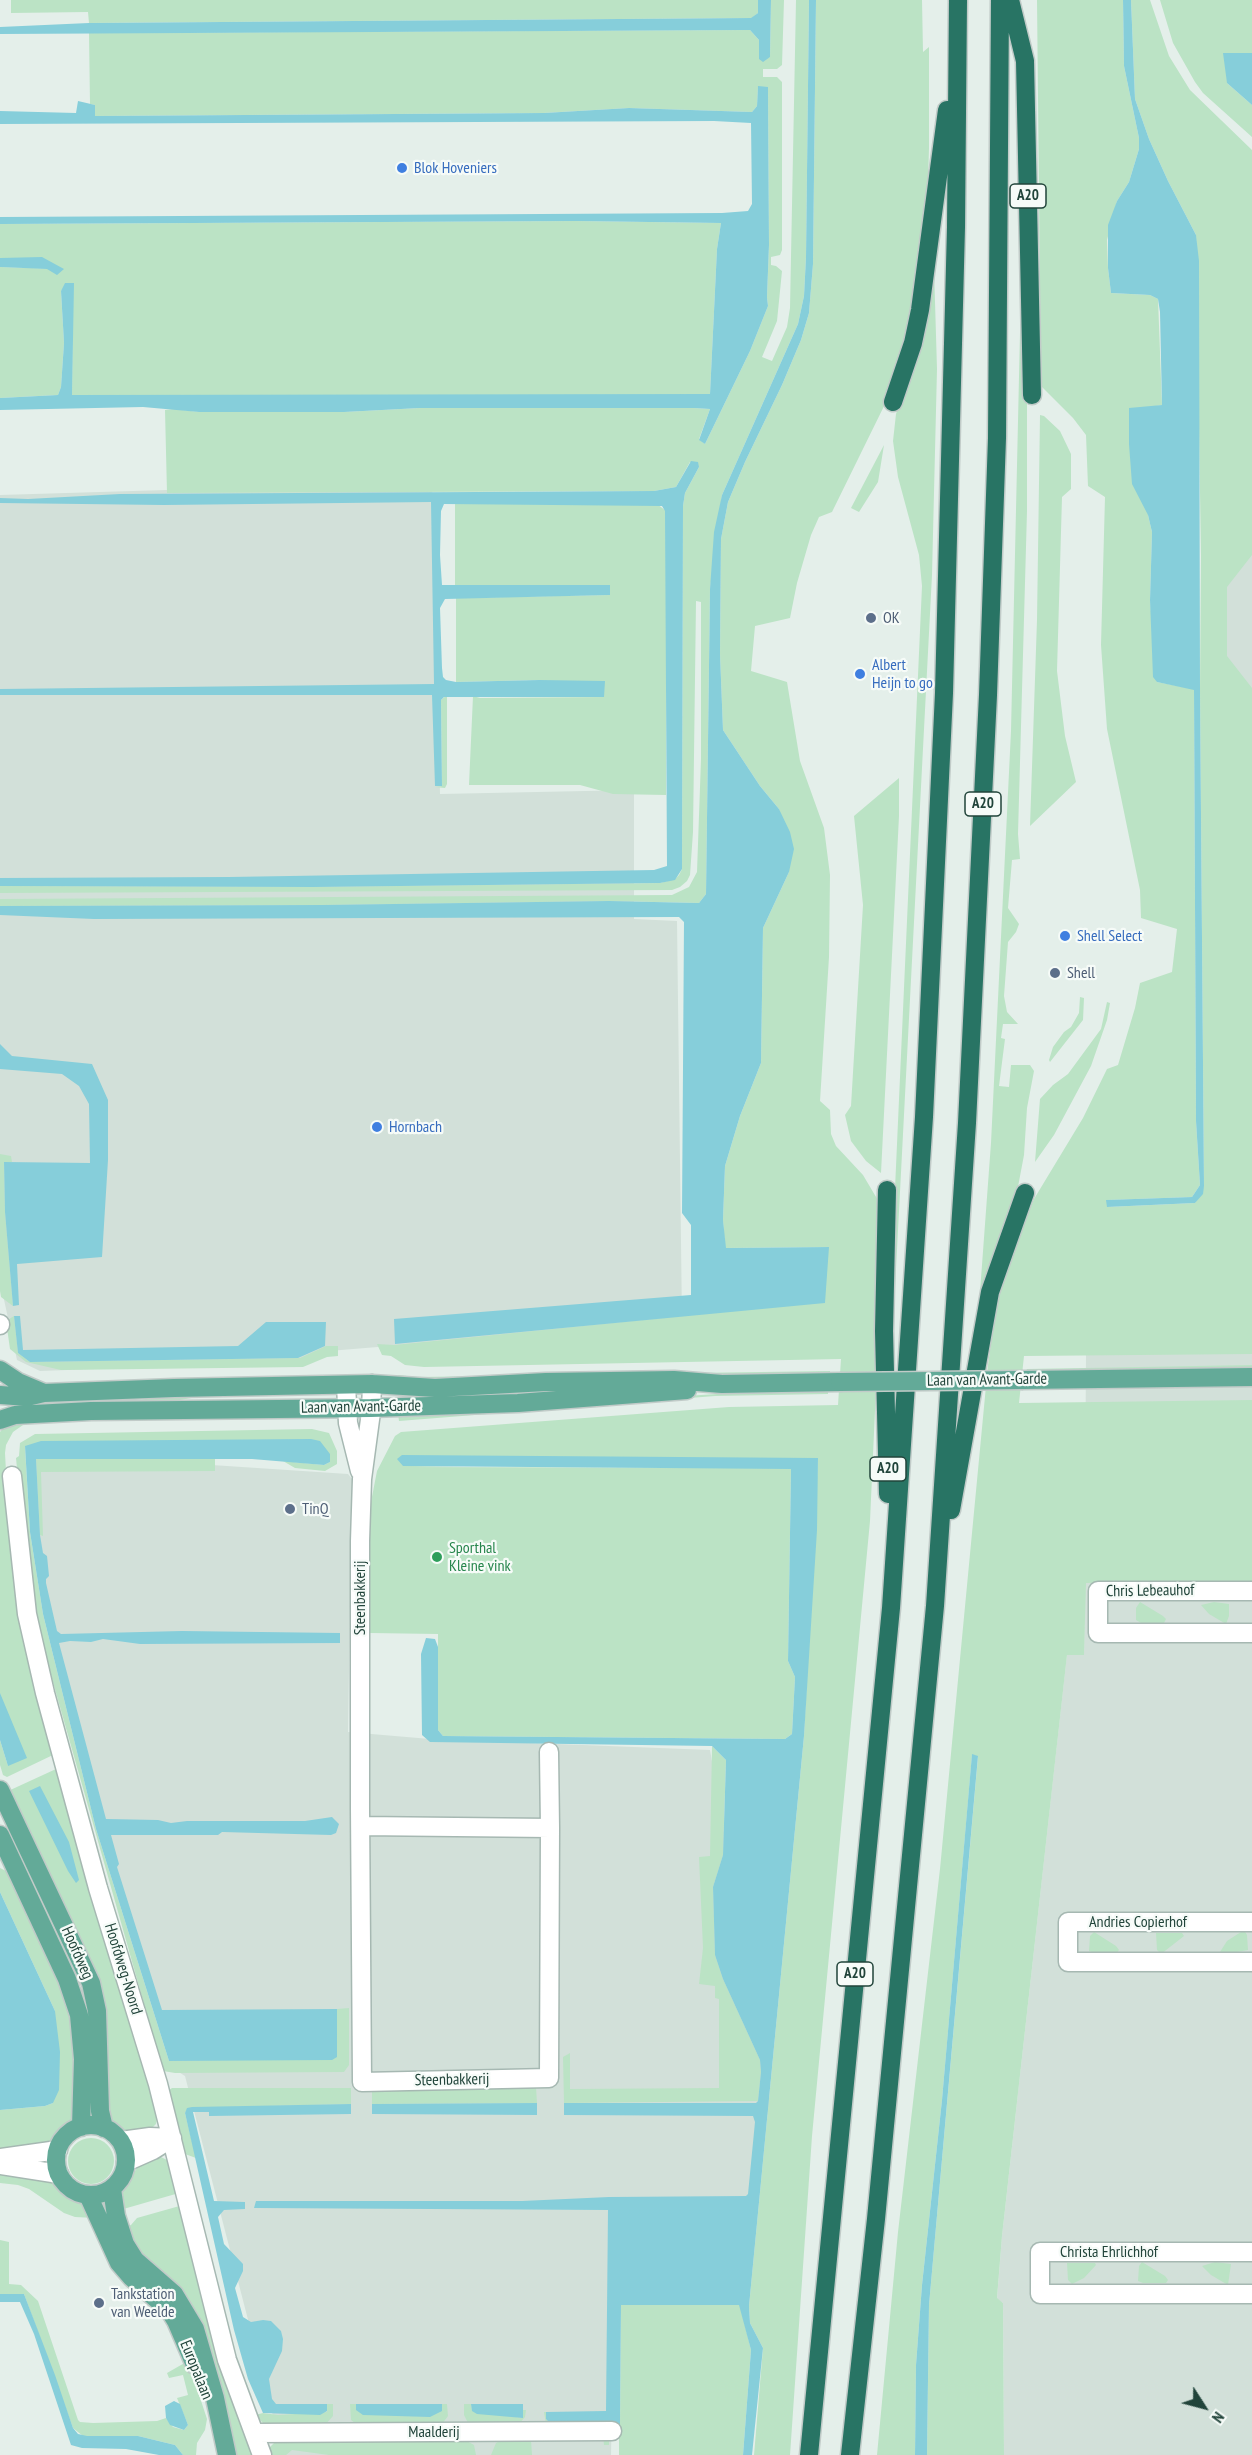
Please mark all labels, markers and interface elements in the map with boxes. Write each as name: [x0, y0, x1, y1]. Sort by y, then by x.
place label: Blok Hoveniers: [414, 158, 497, 178]
marker: Blok Hoveniers: [395, 161, 409, 175]
road number: A20: [1010, 184, 1046, 208]
place label: OK: [883, 608, 900, 628]
marker: OK: [864, 611, 878, 625]
place label: Albert Heijn to go: [872, 655, 933, 693]
marker: Albert Heijn to go: [853, 667, 867, 681]
road number: A20: [965, 792, 1001, 816]
place label: Shell Select: [1077, 926, 1142, 946]
marker: Shell Select: [1058, 929, 1072, 943]
place label: Shell: [1067, 963, 1095, 983]
marker: Shell: [1048, 966, 1062, 980]
place label: Hornbach: [389, 1117, 442, 1137]
marker: Hornbach: [370, 1120, 384, 1134]
street label: Laan van Avant-Garde: [927, 1369, 1047, 1391]
street label: Laan van Avant-Garde: [301, 1396, 421, 1418]
road number: A20: [870, 1457, 906, 1481]
place label: TinQ: [302, 1499, 328, 1519]
marker: TinQ: [283, 1502, 297, 1516]
place label: Sporthal Kleine vink: [449, 1538, 511, 1576]
marker: Sporthal Kleine vink: [430, 1550, 444, 1564]
street label: Steenbakkerij: [350, 1561, 370, 1635]
street label: Chris Lebeauhof: [1106, 1581, 1194, 1601]
street label: Andries Copierhof: [1089, 1912, 1187, 1932]
street label: Hoofdweg-Noord: [100, 1921, 146, 2017]
street label: Hoofdweg: [57, 1924, 97, 1982]
road number: A20: [837, 1962, 873, 1986]
street label: Steenbakkerij: [414, 2070, 490, 2090]
street label: Christa Ehrlichhof: [1060, 2242, 1158, 2262]
place label: Tankstation van Weelde: [111, 2284, 175, 2322]
marker: Tankstation van Weelde: [92, 2296, 106, 2310]
street label: Europalaan: [175, 2338, 217, 2402]
north arrow: [1174, 2377, 1234, 2437]
text: N: [1208, 2408, 1229, 2427]
street label: Maalderij: [408, 2422, 460, 2442]

